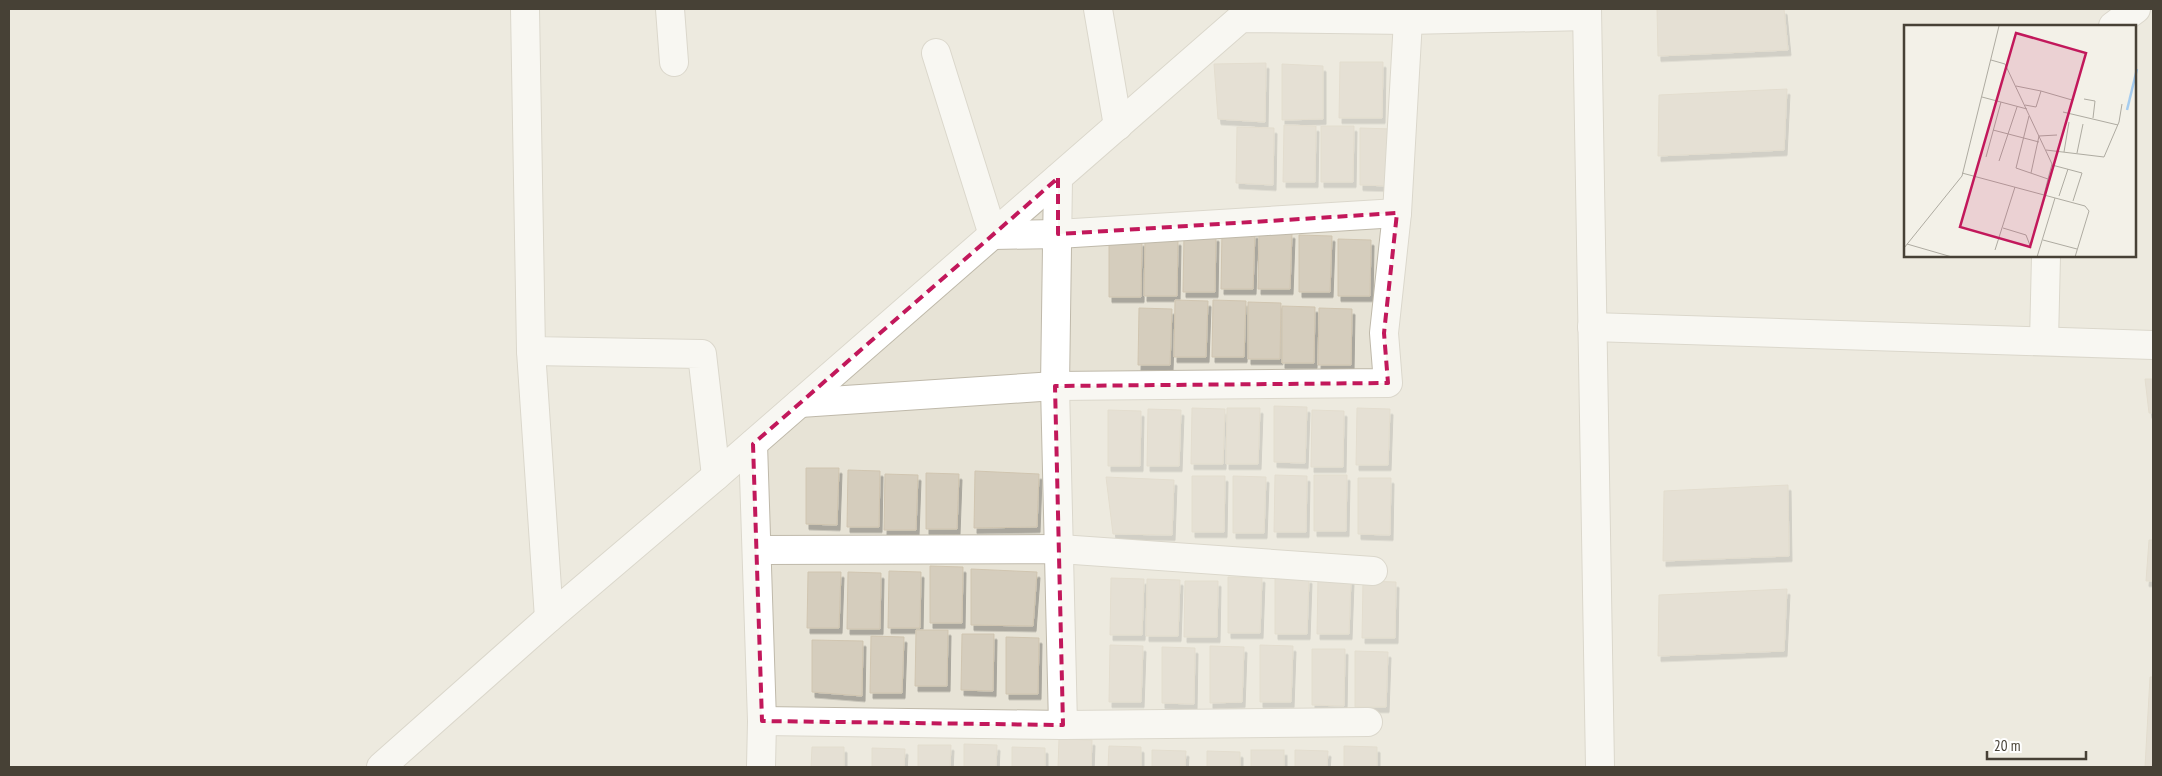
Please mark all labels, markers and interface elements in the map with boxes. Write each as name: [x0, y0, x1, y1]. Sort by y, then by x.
inset map: [1904, 25, 2137, 258]
scale bar: [1987, 728, 2086, 760]
text: 20 m: [1994, 736, 2020, 755]

